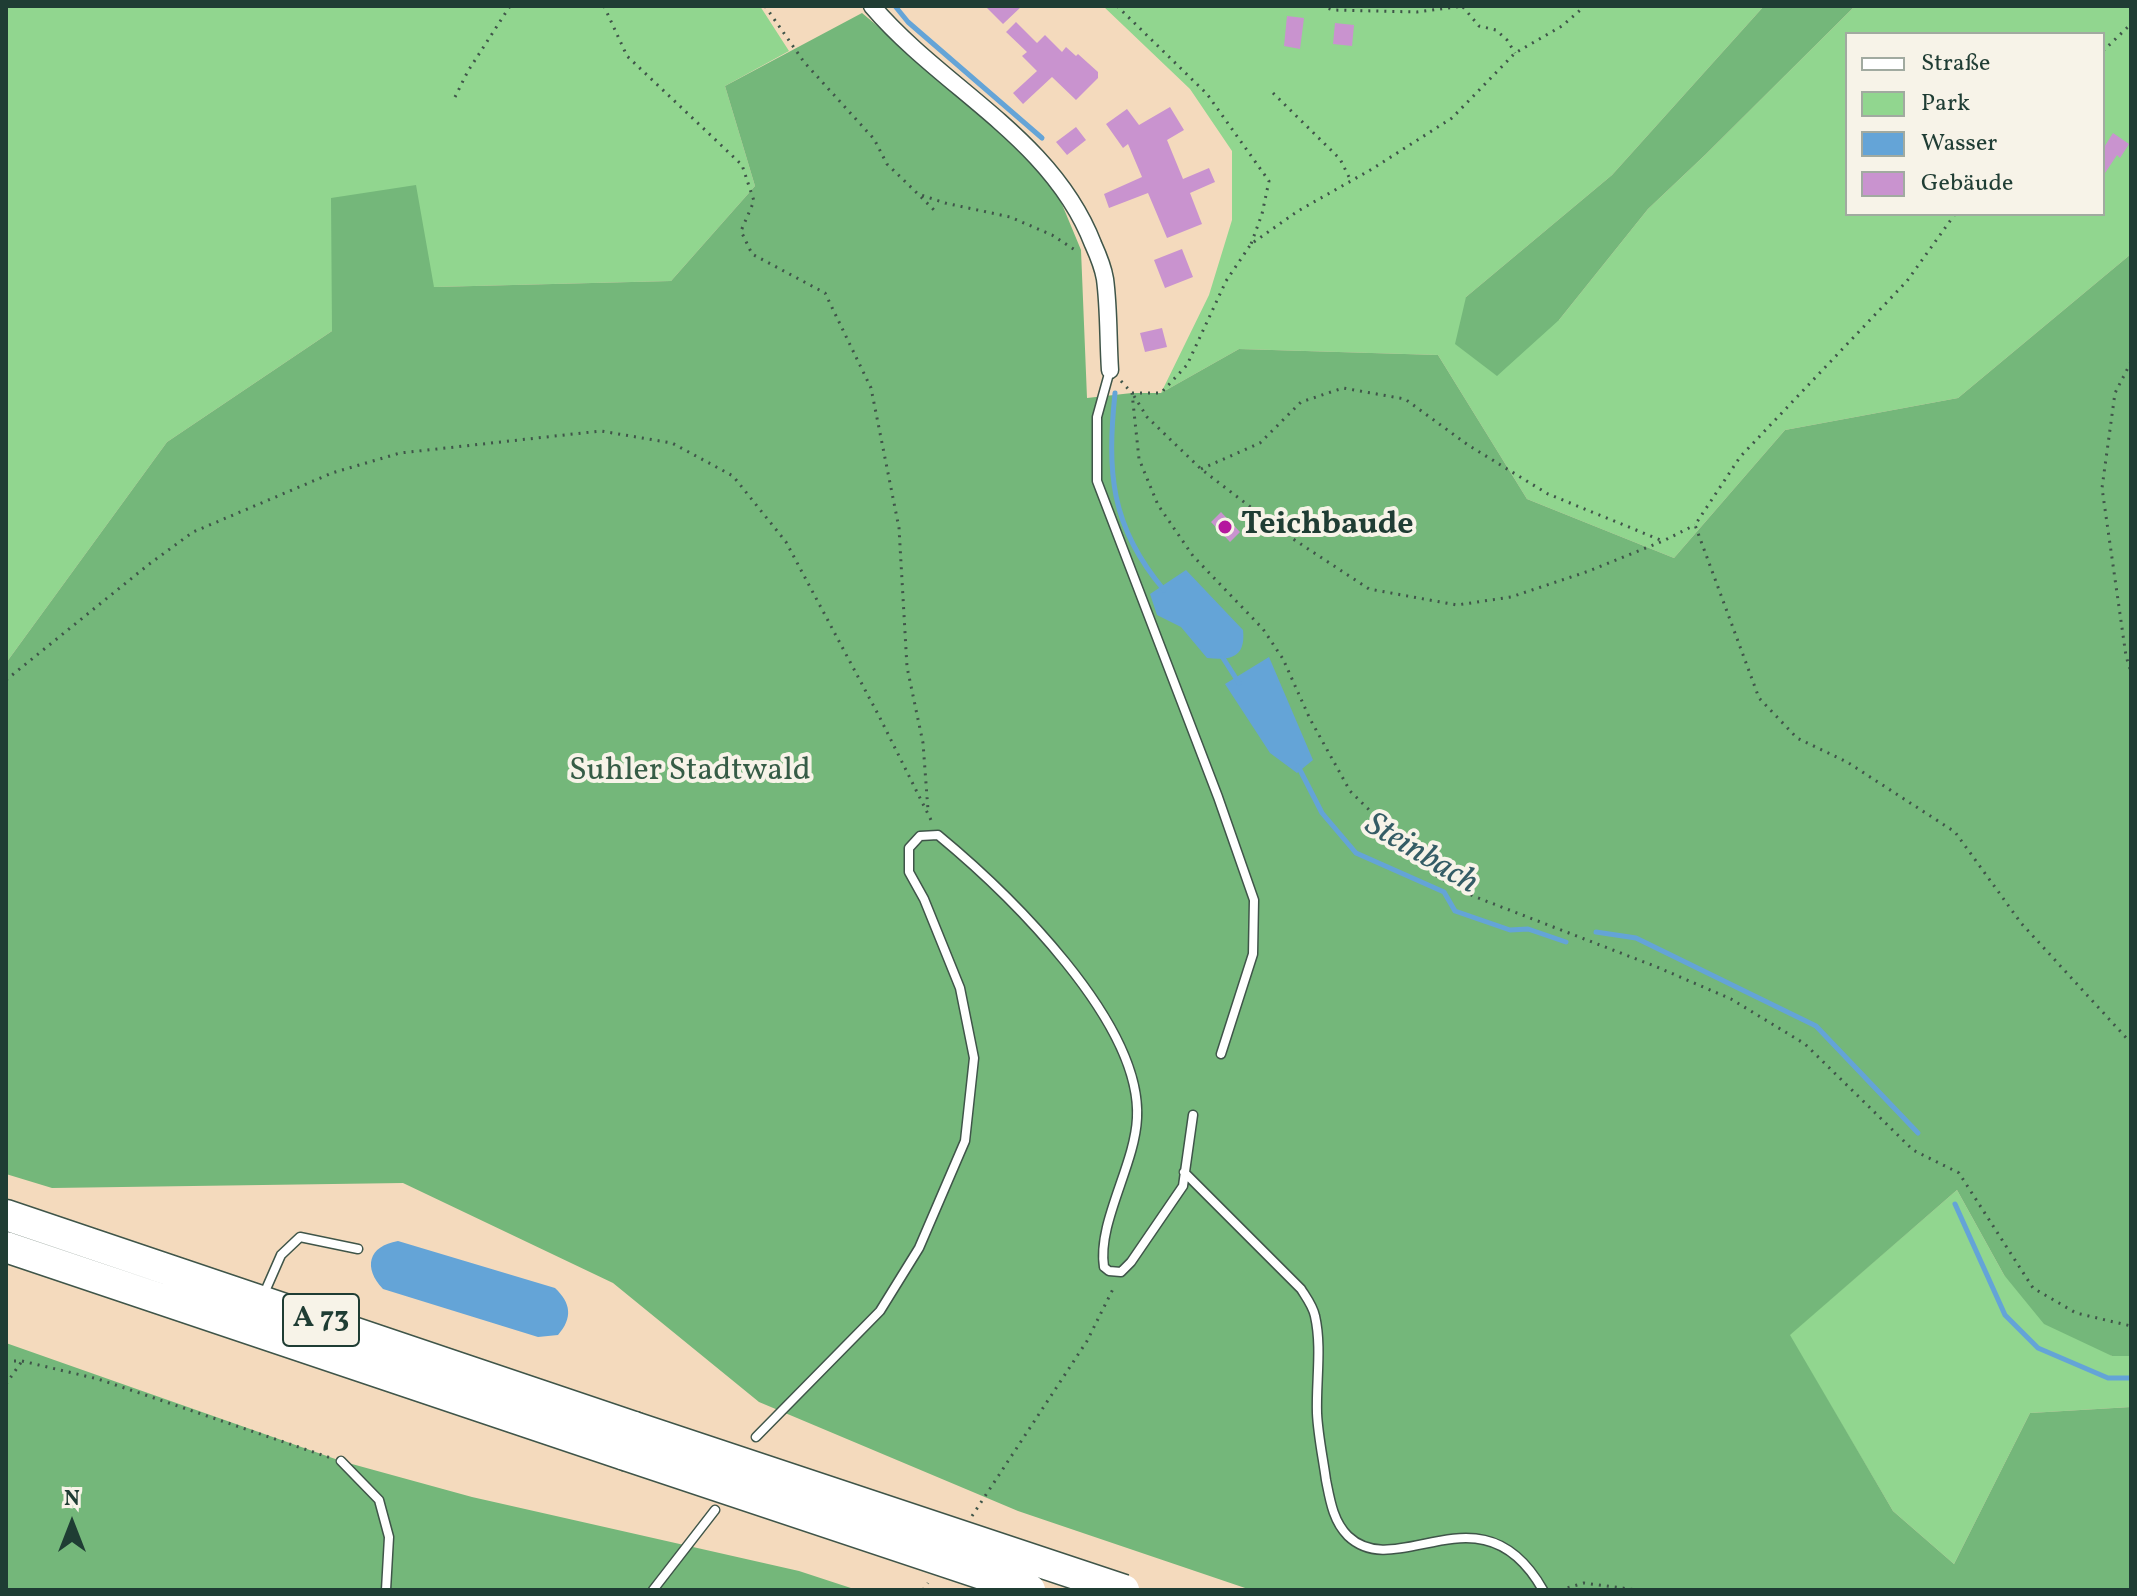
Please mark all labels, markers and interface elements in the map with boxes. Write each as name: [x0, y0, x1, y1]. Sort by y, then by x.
legend: [1845, 32, 2105, 216]
text: Straße: [1921, 47, 1990, 81]
text: Park: [1921, 87, 1970, 121]
text: Wasser: [1921, 127, 1997, 161]
text: Gebäude: [1921, 167, 2013, 201]
place label: Teichbaude: [1241, 508, 1414, 546]
marker: Teichbaude: [1216, 518, 1234, 536]
park label: Suhler Stadtwald: [569, 754, 811, 792]
water label: Steinbach: [1356, 806, 1484, 906]
road number: A 73: [283, 1294, 359, 1346]
north arrow: [32, 1484, 112, 1564]
text: N: [64, 1484, 80, 1515]

